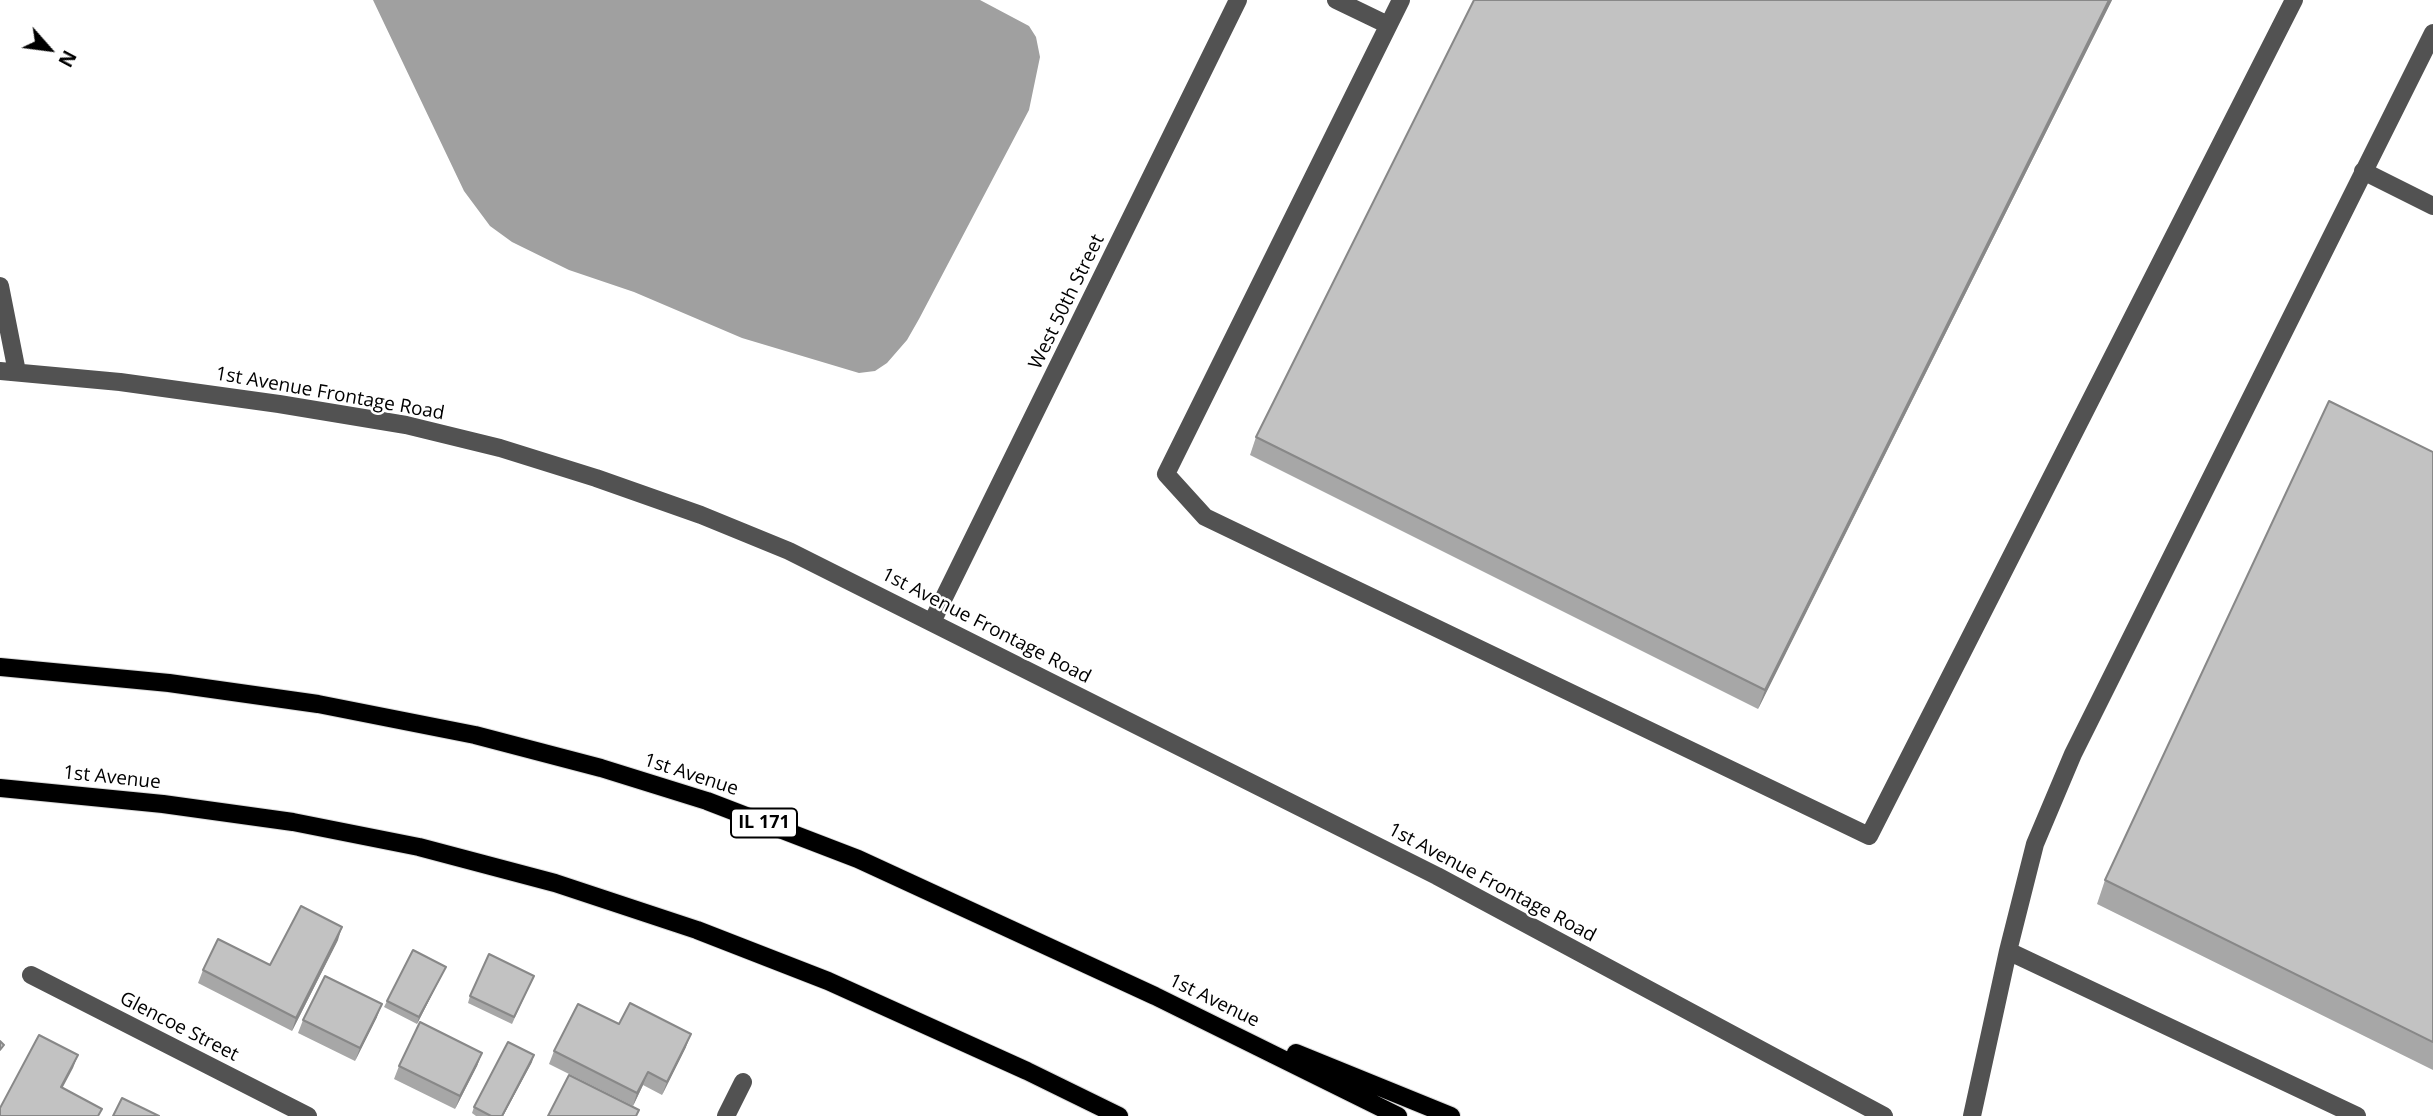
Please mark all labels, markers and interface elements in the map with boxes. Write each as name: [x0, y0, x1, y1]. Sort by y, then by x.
north arrow: [14, 14, 84, 84]
text: N: [52, 46, 83, 72]
street label: West 50th Street: [1025, 231, 1109, 373]
street label: 1st Avenue Frontage Road: [214, 363, 446, 425]
street label: 1st Avenue Frontage Road: [877, 563, 1095, 689]
street label: 1st Avenue: [641, 749, 741, 801]
street label: 1st Avenue: [62, 762, 162, 794]
road number: IL 171: [731, 808, 797, 838]
street label: 1st Avenue Frontage Road: [1384, 818, 1600, 948]
street label: 1st Avenue: [1165, 969, 1263, 1033]
street label: Glencoe Street: [116, 987, 242, 1067]

